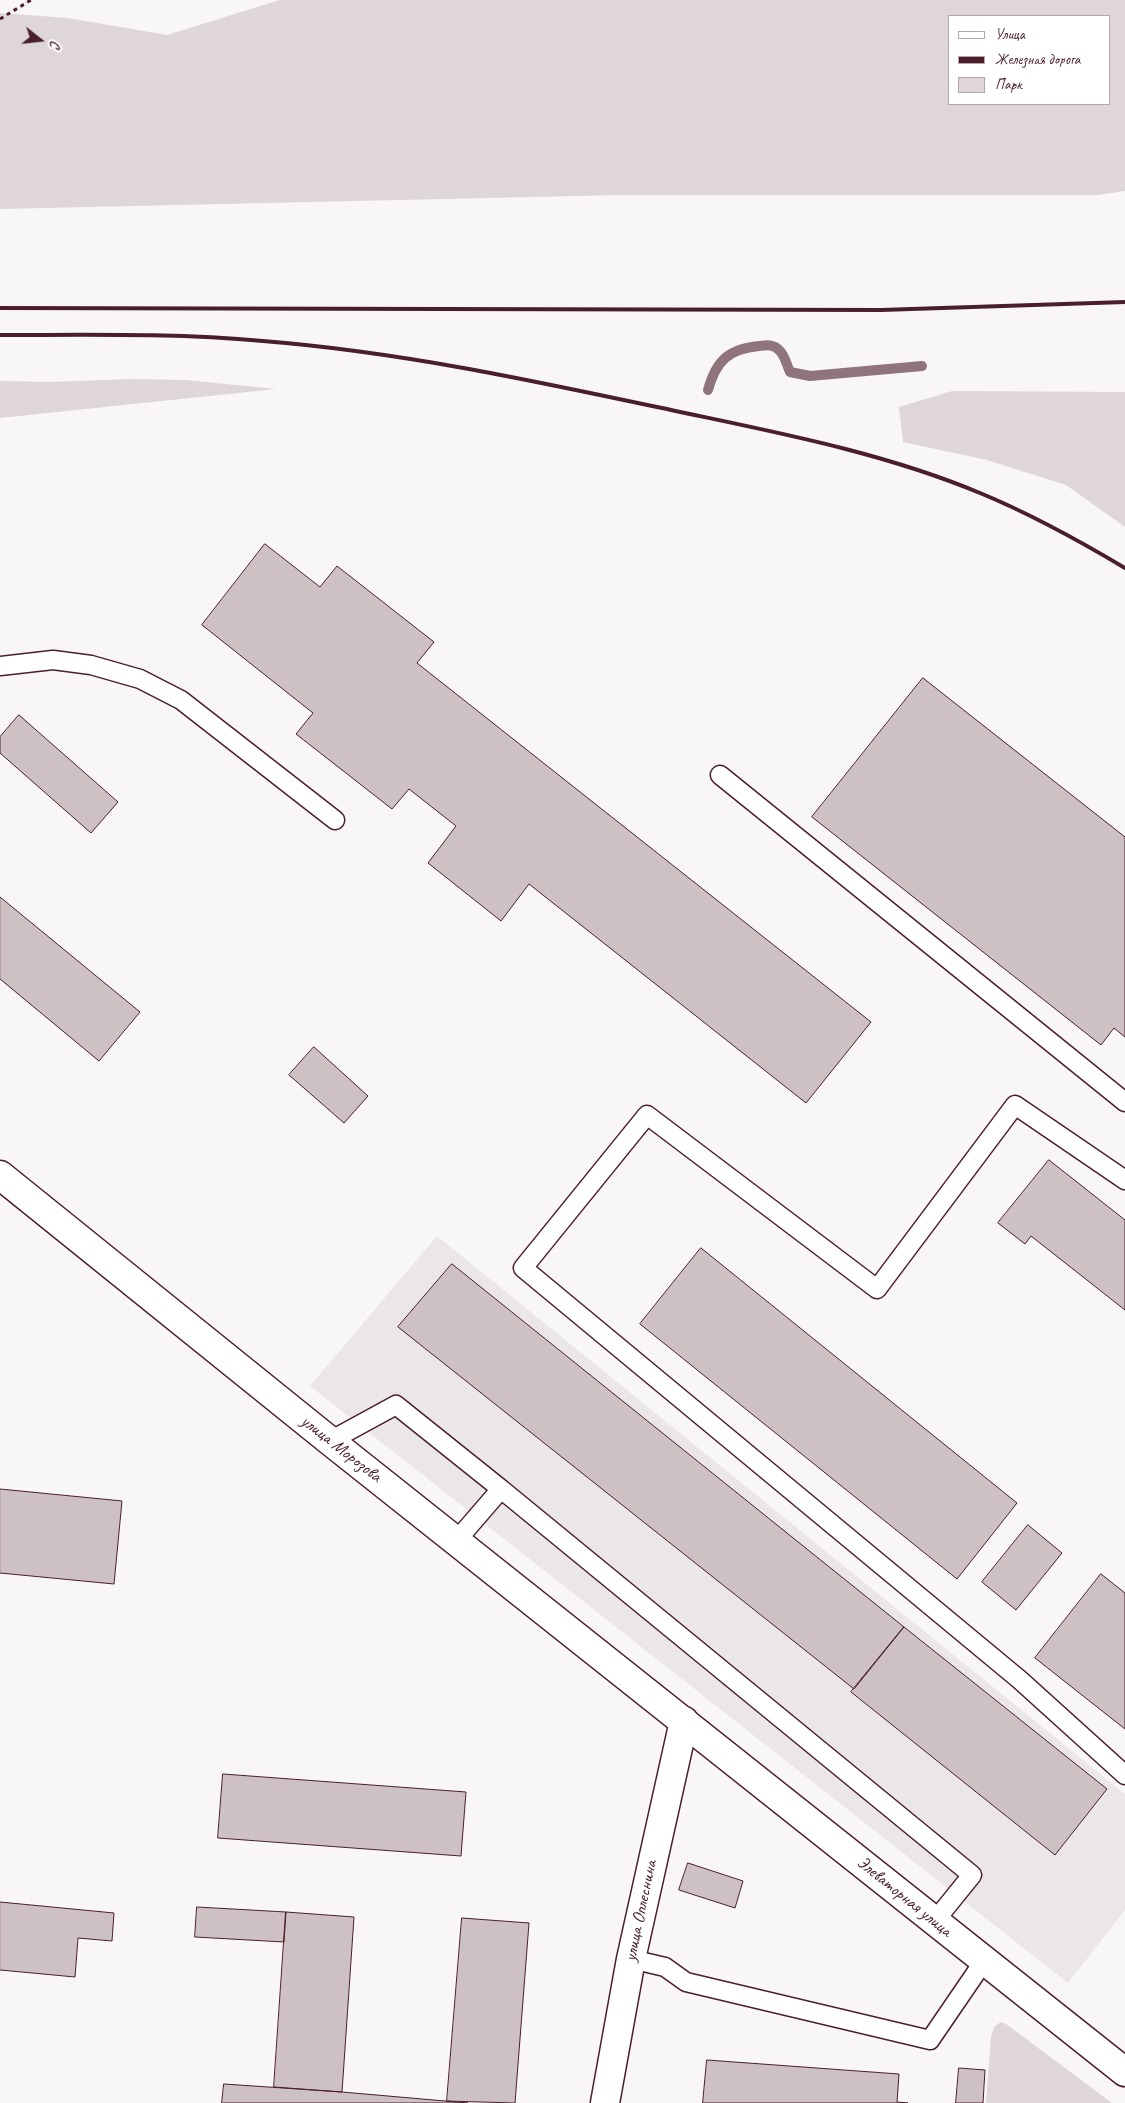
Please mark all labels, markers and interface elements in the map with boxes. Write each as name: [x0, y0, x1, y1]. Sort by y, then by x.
north arrow: [15, 15, 65, 65]
legend: [948, 15, 1110, 105]
text: Улица: [995, 25, 1025, 44]
text: С: [46, 39, 64, 50]
text: Железная дорога: [995, 50, 1080, 69]
text: Парк: [995, 75, 1022, 94]
street label: улица Морозова: [296, 1411, 386, 1487]
street label: Элеваторная улица: [852, 1852, 956, 1942]
street label: улица Оплеснина: [620, 1858, 662, 1964]

